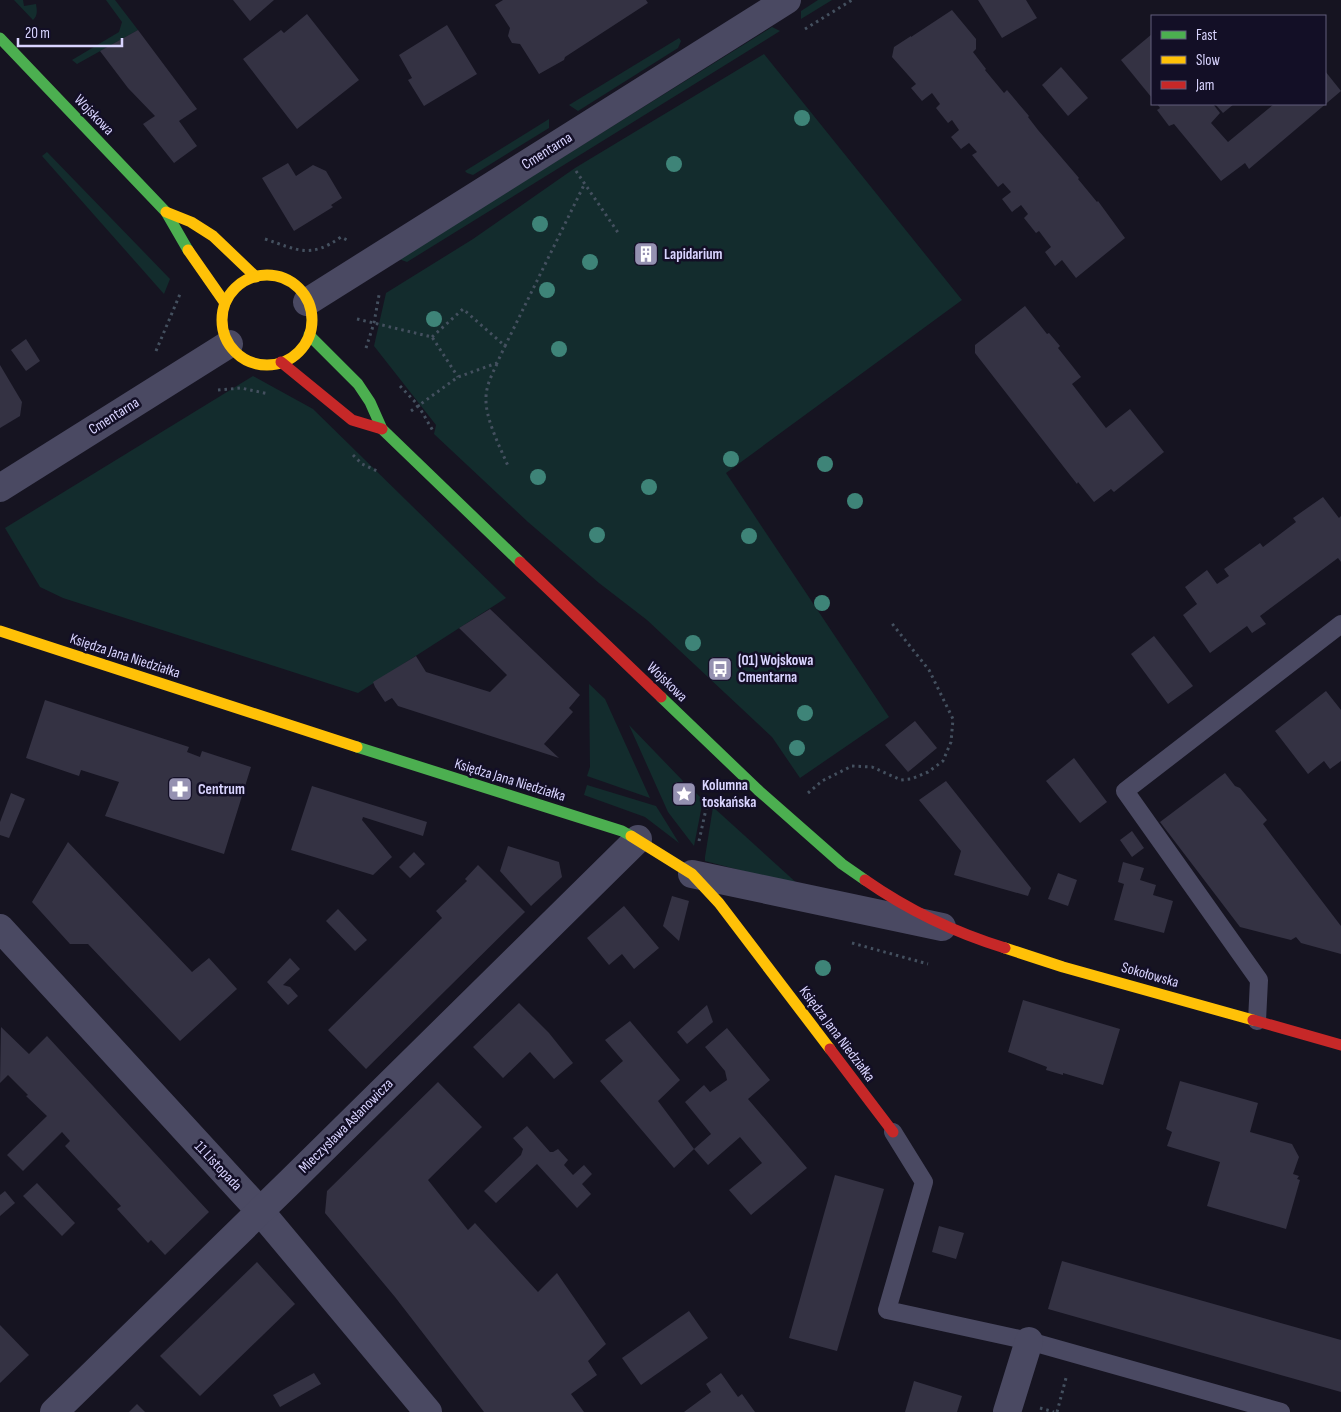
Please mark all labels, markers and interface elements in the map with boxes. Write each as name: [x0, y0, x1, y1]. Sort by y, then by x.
scale bar: [18, 15, 121, 47]
legend: [1151, 15, 1326, 105]
text: 20 m: [25, 24, 50, 43]
text: Fast: [1196, 26, 1218, 45]
text: Slow: [1196, 51, 1220, 70]
text: Jam: [1195, 76, 1214, 95]
street label: Wojskowa: [70, 91, 118, 140]
street label: Cmentarna: [518, 128, 576, 174]
building icon: Lapidarium: [633, 241, 659, 267]
place label: Lapidarium: [664, 245, 723, 264]
street label: Cmentarna: [85, 393, 143, 439]
street label: Księdza Jana Niedziałka: [67, 629, 183, 683]
place label: (01) Wojskowa Cmentarna: [738, 651, 813, 687]
bus stop icon: (01) Wojskowa Cmentarna: [707, 656, 733, 682]
street label: Wojskowa: [643, 658, 692, 706]
street label: Księdza Jana Niedziałka: [452, 754, 568, 806]
pharmacy icon: Centrum: [167, 776, 193, 802]
place label: Kolumna toskańska: [702, 776, 756, 812]
place label: Centrum: [198, 780, 245, 799]
place icon: Kolumna toskańska: [671, 781, 697, 807]
street label: Sokołowska: [1119, 958, 1181, 992]
street label: Księdza Jana Niedziałka: [795, 982, 879, 1086]
street label: Mieczysława Asłanowicza: [295, 1074, 398, 1177]
street label: 11 Listopada: [190, 1137, 246, 1195]

